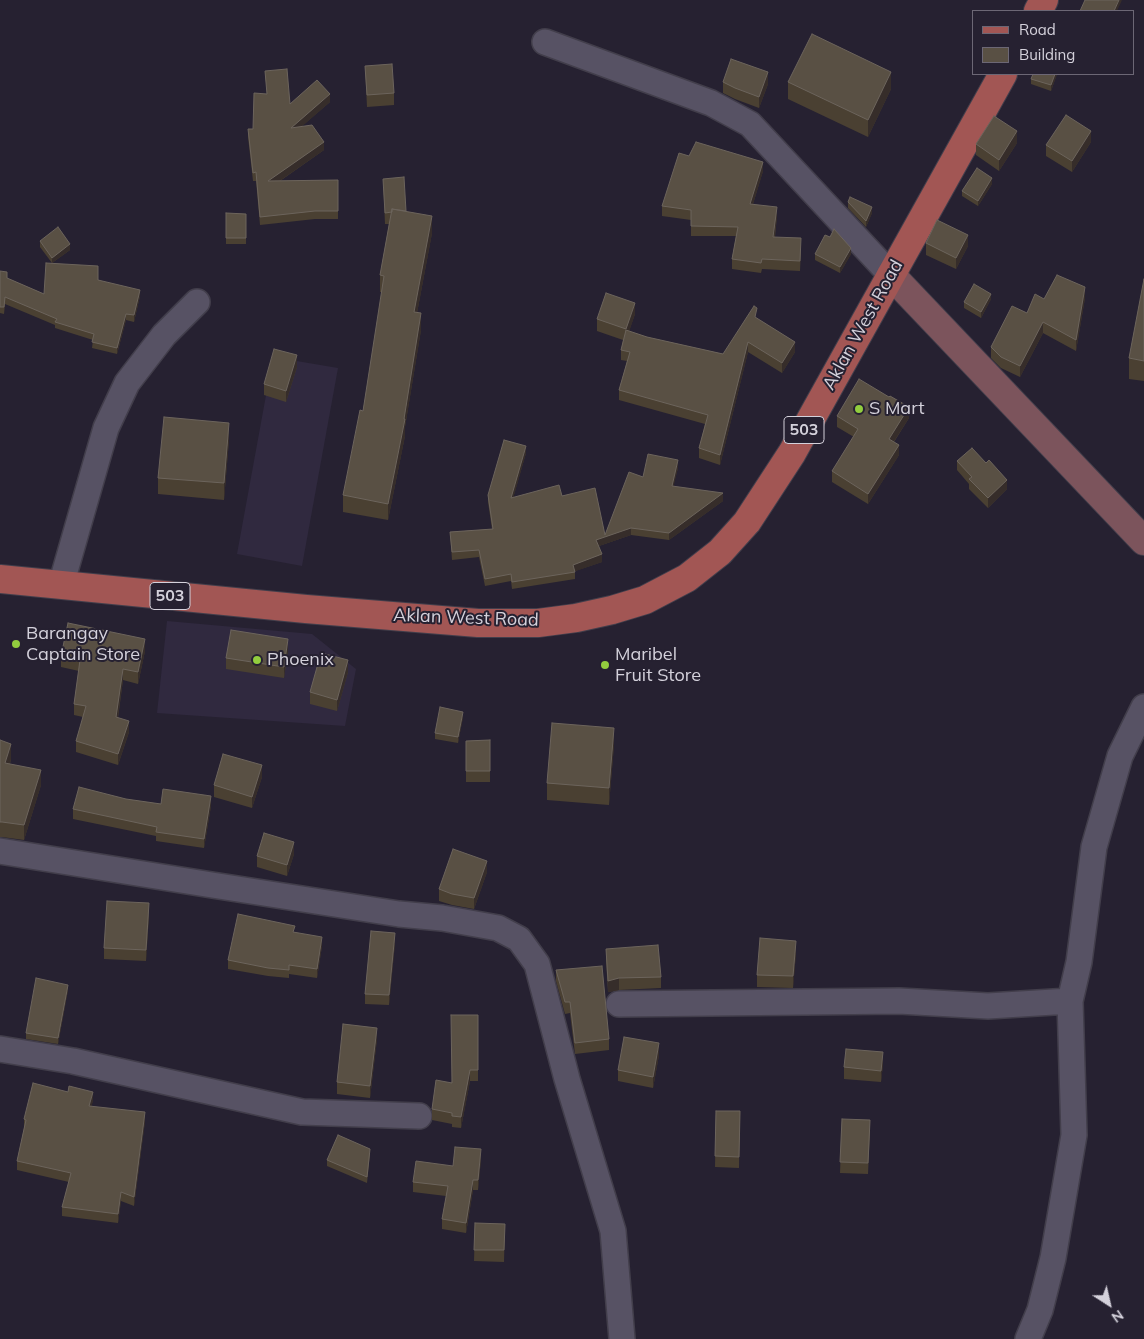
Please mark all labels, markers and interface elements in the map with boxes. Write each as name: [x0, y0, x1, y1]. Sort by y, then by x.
legend: [972, 10, 1134, 75]
text: Road: [1019, 20, 1056, 39]
text: Building: [1019, 45, 1075, 64]
street label: Aklan West Road: [818, 256, 908, 394]
place label: S Mart: [869, 398, 924, 420]
marker: S Mart: [853, 403, 865, 415]
road number: 503: [784, 416, 824, 444]
road number: 503: [150, 582, 190, 610]
street label: Aklan West Road: [393, 605, 539, 631]
place label: Barangay Captain Store: [26, 623, 140, 666]
marker: Barangay Captain Store: [10, 638, 22, 650]
place label: Maribel Fruit Store: [615, 644, 701, 686]
place label: Phoenix: [267, 649, 334, 671]
marker: Phoenix: [251, 654, 263, 666]
marker: Maribel Fruit Store: [599, 659, 611, 671]
north arrow: [1084, 1279, 1134, 1329]
text: N: [1108, 1306, 1127, 1327]

